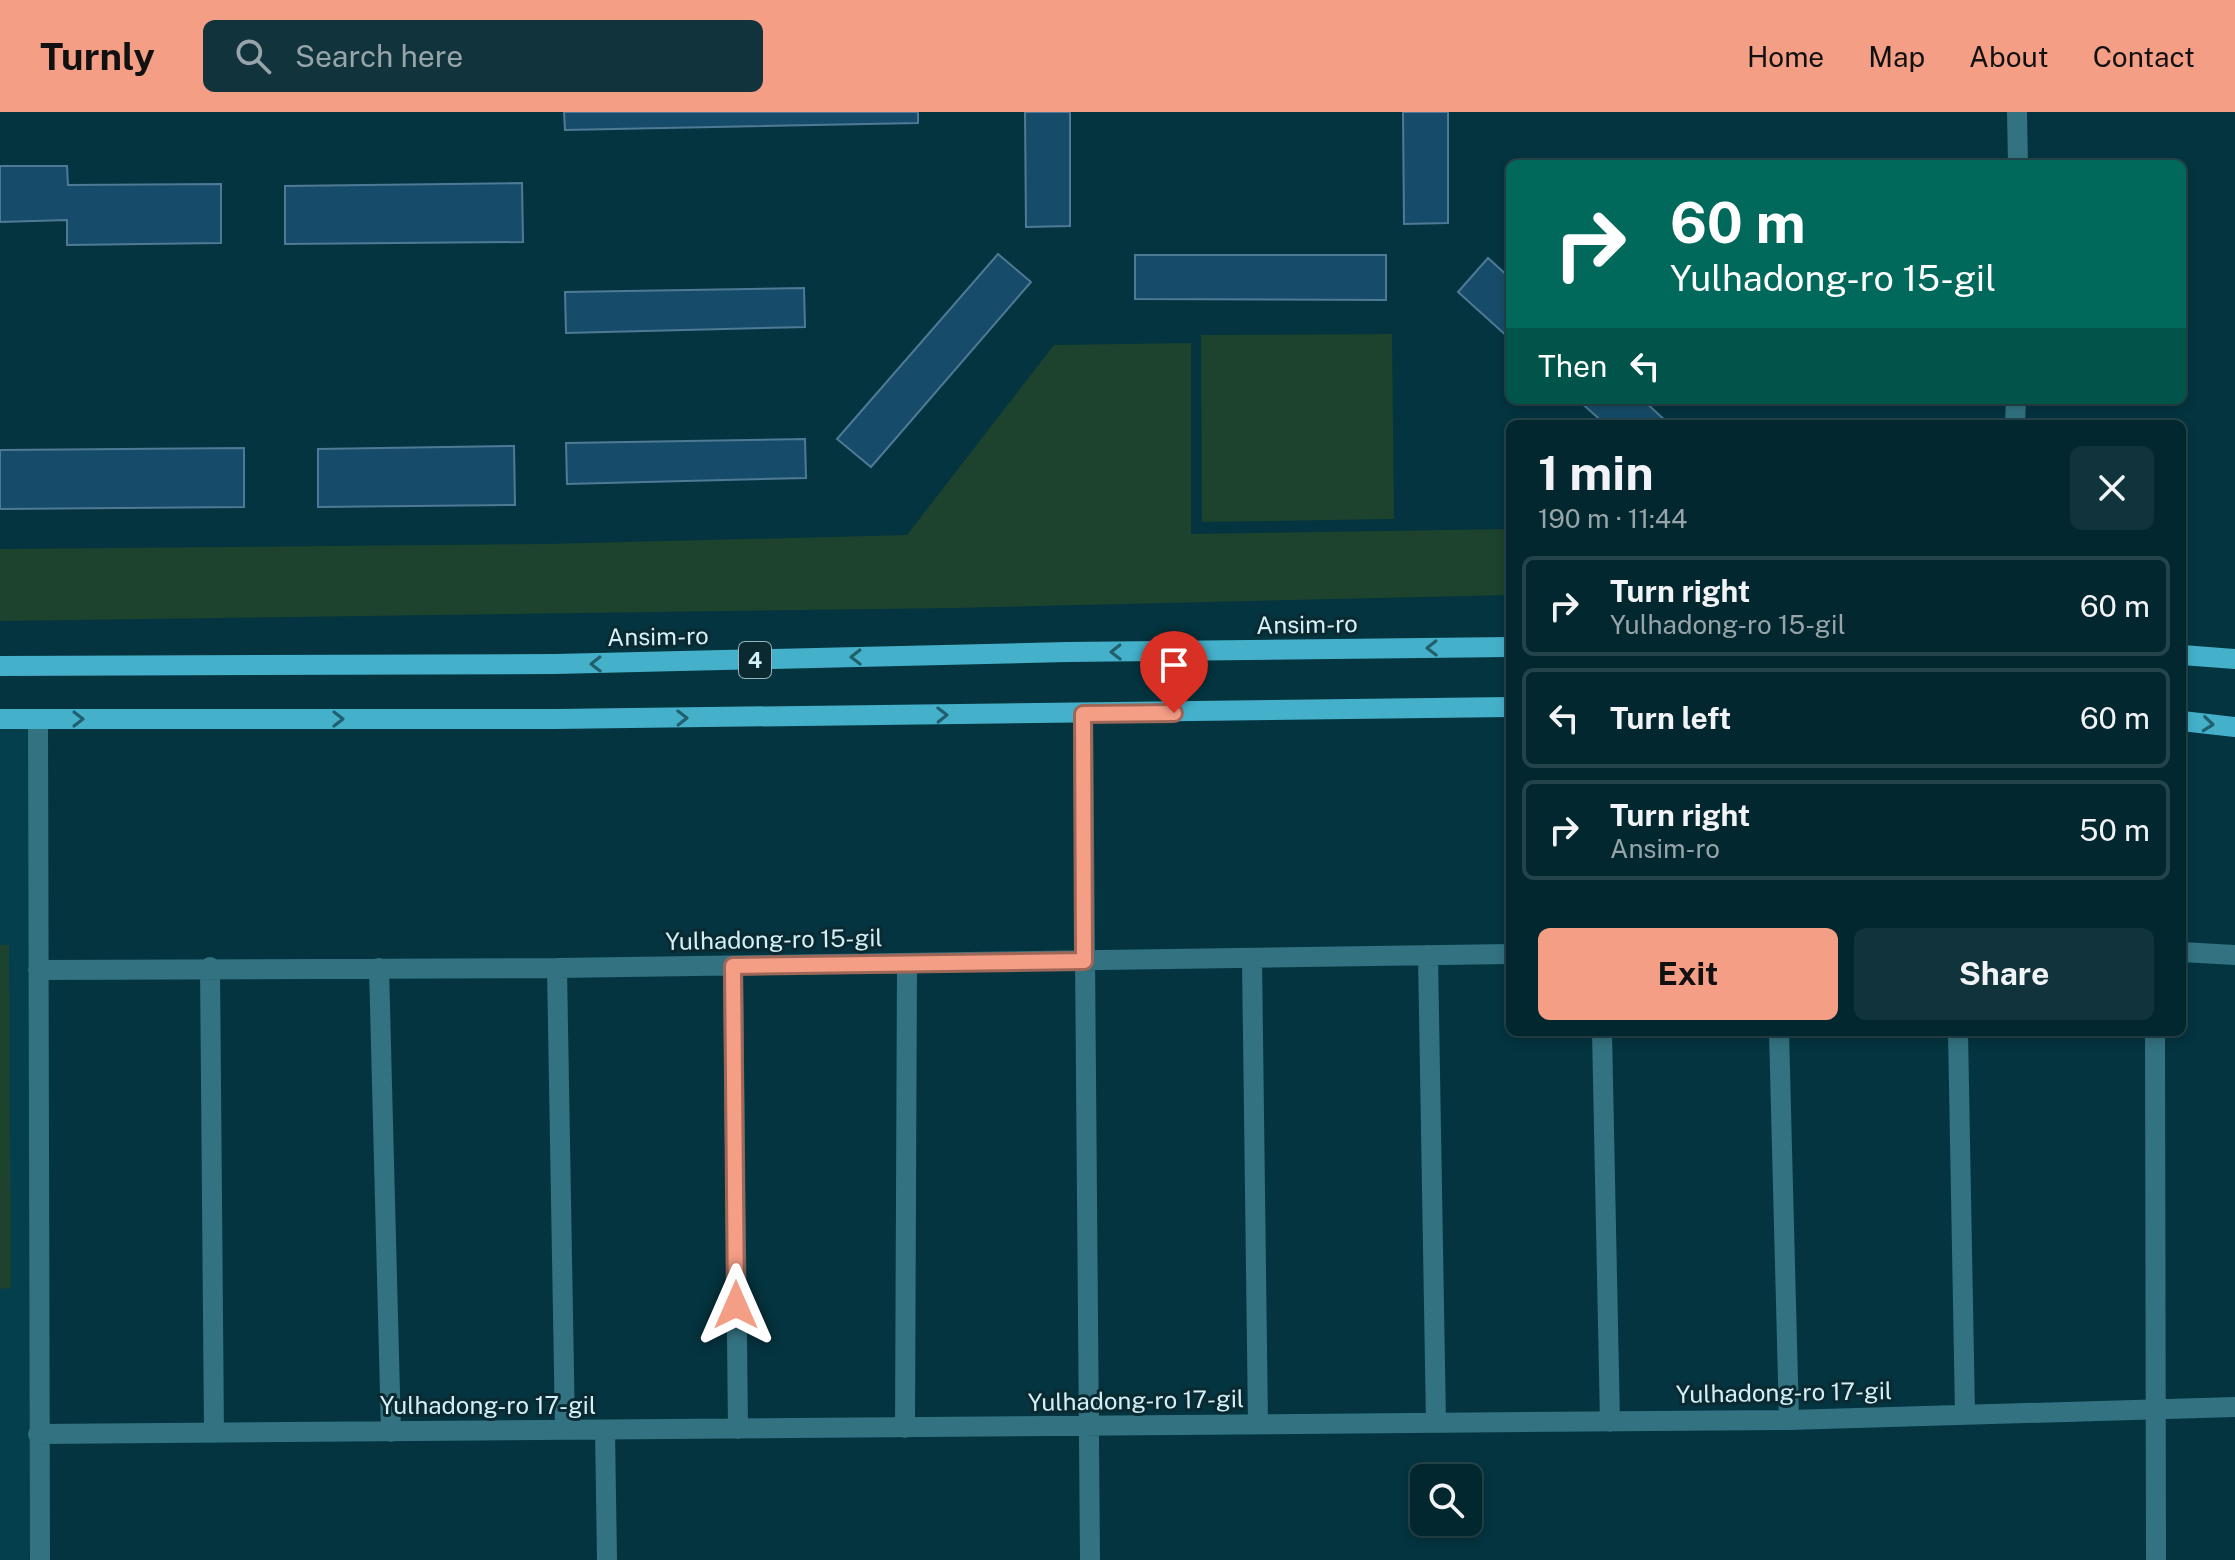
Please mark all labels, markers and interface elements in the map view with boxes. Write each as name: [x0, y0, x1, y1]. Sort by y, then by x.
search box: [203, 20, 763, 92]
text: Turnly: [40, 34, 155, 79]
icon: search: [231, 34, 275, 78]
text: Search here: [295, 38, 463, 74]
text: Home: [1747, 40, 1824, 73]
text: Map: [1868, 40, 1925, 73]
text: About: [1969, 40, 2049, 73]
text: Contact: [2093, 40, 2195, 73]
text: 60 m: [1670, 190, 1806, 256]
icon: right: [1538, 192, 1642, 296]
text: Yulhadong-ro 15-gil: [1670, 257, 1996, 299]
icon: left: [1623, 344, 1667, 388]
text: Then: [1538, 348, 1607, 384]
text: 1 min: [1538, 444, 1654, 501]
button: close: [2070, 446, 2154, 530]
text: 190 m · 11:44: [1538, 503, 1687, 534]
text: Turn right: [1610, 573, 1750, 609]
icon: right: [1542, 584, 1586, 628]
text: 60 m: [2080, 588, 2150, 624]
street label: Ansim-ro: [1256, 609, 1358, 639]
text: Yulhadong-ro 15-gil: [1610, 609, 1846, 640]
street label: Ansim-ro: [607, 621, 709, 651]
pin: [1140, 631, 1208, 713]
one-way arrow: [1425, 639, 1438, 657]
road number: 4: [739, 642, 771, 678]
one-way arrow: [1109, 643, 1122, 660]
icon: arrive: [1152, 643, 1196, 687]
one-way arrow: [849, 649, 862, 666]
one-way arrow: [589, 655, 602, 672]
icon: left: [1542, 696, 1586, 740]
text: Turn left: [1610, 700, 1731, 736]
text: 60 m: [2080, 700, 2150, 736]
one-way arrow: [936, 706, 949, 724]
one-way arrow: [676, 709, 689, 726]
one-way arrow: [72, 710, 85, 728]
one-way arrow: [332, 710, 345, 728]
one-way arrow: [2202, 716, 2215, 733]
text: Turn right: [1610, 797, 1750, 833]
icon: right: [1542, 808, 1586, 852]
text: 50 m: [2079, 812, 2150, 848]
text: Ansim-ro: [1610, 833, 1720, 864]
street label: Yulhadong-ro 15-gil: [665, 923, 883, 955]
button: Exit: [1538, 928, 1838, 1020]
button: Share: [1854, 928, 2154, 1020]
position arrow: [694, 1263, 778, 1347]
street label: Yulhadong-ro 17-gil: [1676, 1376, 1892, 1408]
street label: Yulhadong-ro 17-gil: [1028, 1384, 1244, 1416]
street label: Yulhadong-ro 17-gil: [380, 1391, 596, 1419]
map controls: [1410, 1464, 1482, 1536]
button: search: [1410, 1464, 1482, 1536]

